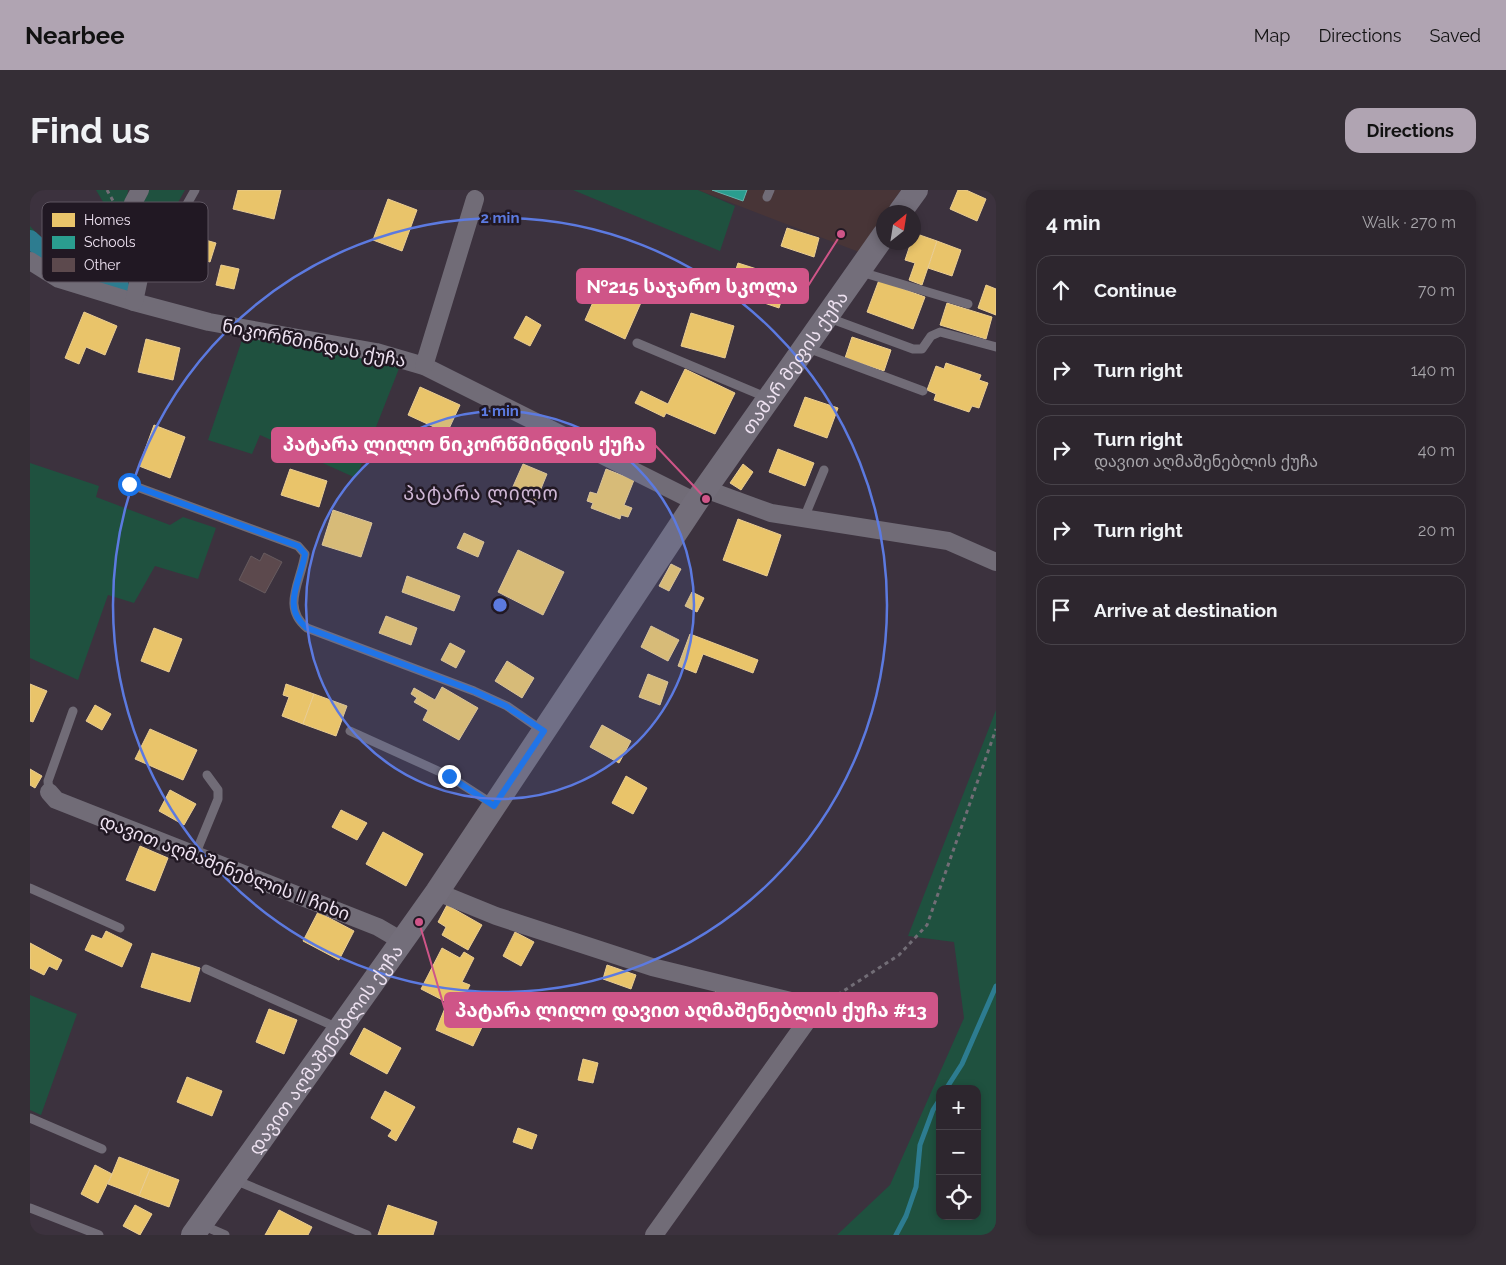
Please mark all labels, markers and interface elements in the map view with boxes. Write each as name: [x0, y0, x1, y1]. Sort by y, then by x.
text: Nearbee: [25, 21, 125, 50]
text: Map: [1254, 25, 1290, 46]
text: Directions: [1318, 25, 1402, 46]
text: Saved: [1430, 25, 1481, 46]
button: Directions: [1345, 108, 1476, 153]
text: Find us: [30, 110, 150, 151]
legend: [42, 202, 208, 282]
north arrow: [876, 205, 921, 250]
text: 2 min: [481, 209, 519, 227]
text: 4 min: [1046, 210, 1101, 235]
text: Homes: [84, 212, 131, 228]
text: Walk · 270 m: [1362, 213, 1456, 232]
text: Schools: [84, 234, 136, 250]
text: Other: [84, 257, 121, 273]
callout: №215 საჯარო სკოლა: [577, 269, 808, 303]
text: №215 საჯარო სკოლა: [586, 275, 798, 298]
icon: ahead: [1047, 276, 1075, 304]
text: Continue: [1094, 279, 1177, 301]
text: 70 m: [1418, 281, 1455, 300]
street label: თამარ მეფის ქუჩა: [737, 287, 852, 438]
street label: ნიკორწმინდას ქუჩა: [220, 315, 408, 372]
icon: right: [1047, 356, 1075, 384]
text: Turn right: [1094, 359, 1183, 381]
text: 140 m: [1411, 361, 1455, 380]
text: 1 min: [481, 402, 519, 420]
callout: პატარა ლილო ნიკორწმინდის ქუჩა: [272, 428, 655, 462]
text: Turn right: [1094, 428, 1183, 450]
text: პატარა ლილო ნიკორწმინდის ქუჩა: [283, 433, 645, 457]
icon: right: [1047, 436, 1075, 464]
text: 40 m: [1418, 441, 1455, 460]
text: დავით აღმაშენებლის ქუჩა: [1094, 452, 1318, 471]
route start: [118, 473, 141, 496]
district label: პატარა ლილო: [403, 482, 559, 506]
icon: right: [1047, 516, 1075, 544]
text: Turn right: [1094, 519, 1183, 541]
text: 20 m: [1418, 521, 1455, 540]
centre of rings: [491, 596, 509, 614]
icon: arrive: [1047, 596, 1075, 624]
text: Arrive at destination: [1094, 599, 1278, 621]
route end: [438, 765, 461, 788]
street label: დავით აღმაშენებლის II ჩიხი: [97, 810, 353, 925]
street label: დავით აღმაშენებლის ქუჩა: [243, 940, 407, 1159]
callout: პატარა ლილო დავით აღმაშენებლის ქუჩა #13: [445, 993, 937, 1027]
text: პატარა ლილო დავით აღმაშენებლის ქუჩა #13: [455, 999, 927, 1023]
map controls: [936, 1085, 981, 1220]
button: +: [936, 1085, 981, 1130]
button: −: [936, 1130, 981, 1175]
button: locate: [936, 1175, 981, 1220]

